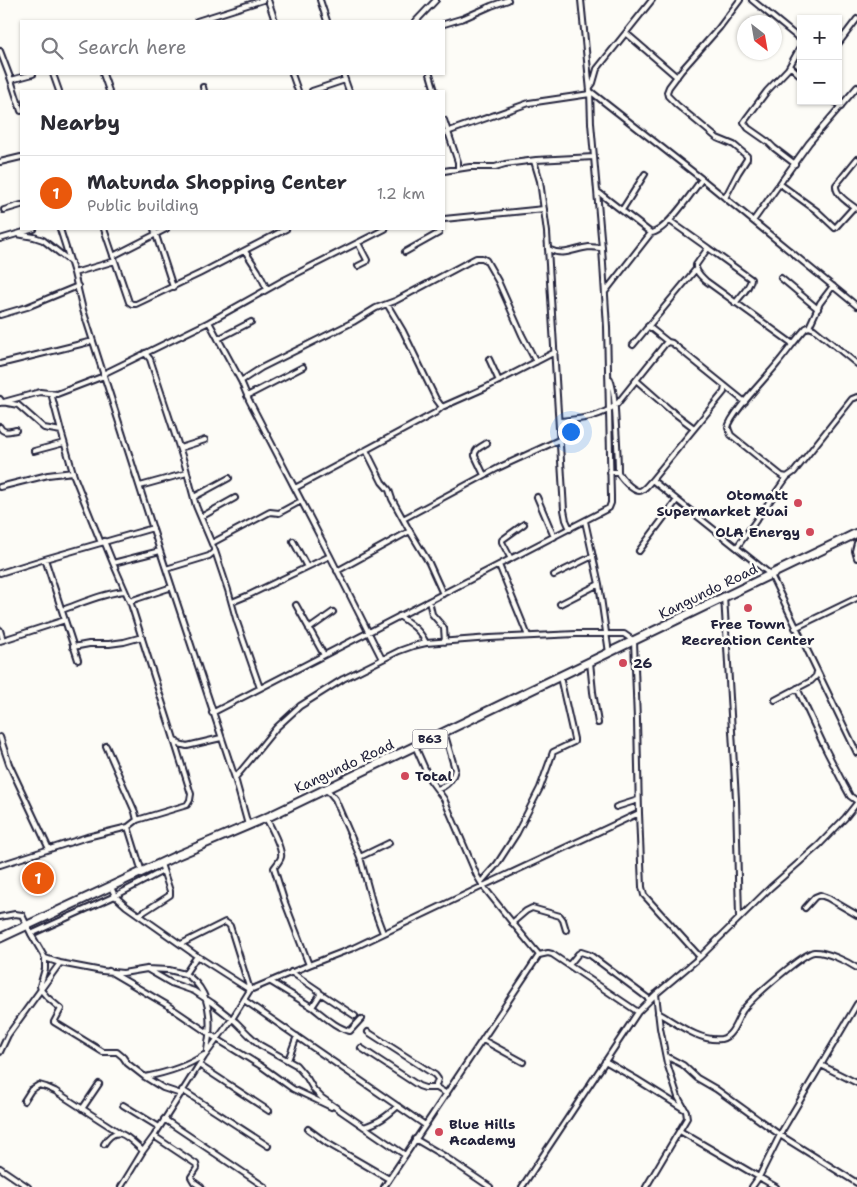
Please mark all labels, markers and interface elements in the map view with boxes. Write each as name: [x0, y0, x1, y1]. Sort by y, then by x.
north arrow: [737, 15, 782, 60]
map controls: [797, 15, 842, 105]
button: +: [797, 15, 842, 60]
search box: [20, 20, 445, 75]
icon: search: [38, 34, 66, 62]
text: Search here: [78, 35, 187, 60]
button: −: [797, 60, 842, 105]
text: Nearby: [40, 109, 120, 137]
text: Matunda Shopping Center: [87, 170, 347, 195]
text: 1: [52, 183, 60, 204]
text: 1.2 km: [377, 183, 425, 204]
text: Public building: [87, 195, 199, 216]
your location: [558, 419, 584, 445]
place label: Otomatt Supermarket Ruai: [657, 486, 788, 520]
marker: Otomatt Supermarket Ruai: [792, 497, 804, 509]
place label: OLA Energy: [715, 523, 800, 541]
marker: OLA Energy: [804, 526, 816, 538]
street label: Kangundo Road: [656, 559, 761, 623]
marker: Free Town Recreation Center: [742, 602, 754, 614]
place label: Free Town Recreation Center: [681, 615, 815, 649]
place label: 26: [633, 654, 653, 672]
marker: 26: [617, 657, 629, 669]
road number: B63: [412, 730, 448, 749]
street label: Kangundo Road: [291, 735, 397, 797]
place label: Total: [415, 767, 452, 785]
marker: Total: [399, 770, 411, 782]
pin: 1: [22, 859, 54, 897]
place label: Blue Hills Academy: [449, 1115, 516, 1149]
marker: Blue Hills Academy: [433, 1126, 445, 1138]

